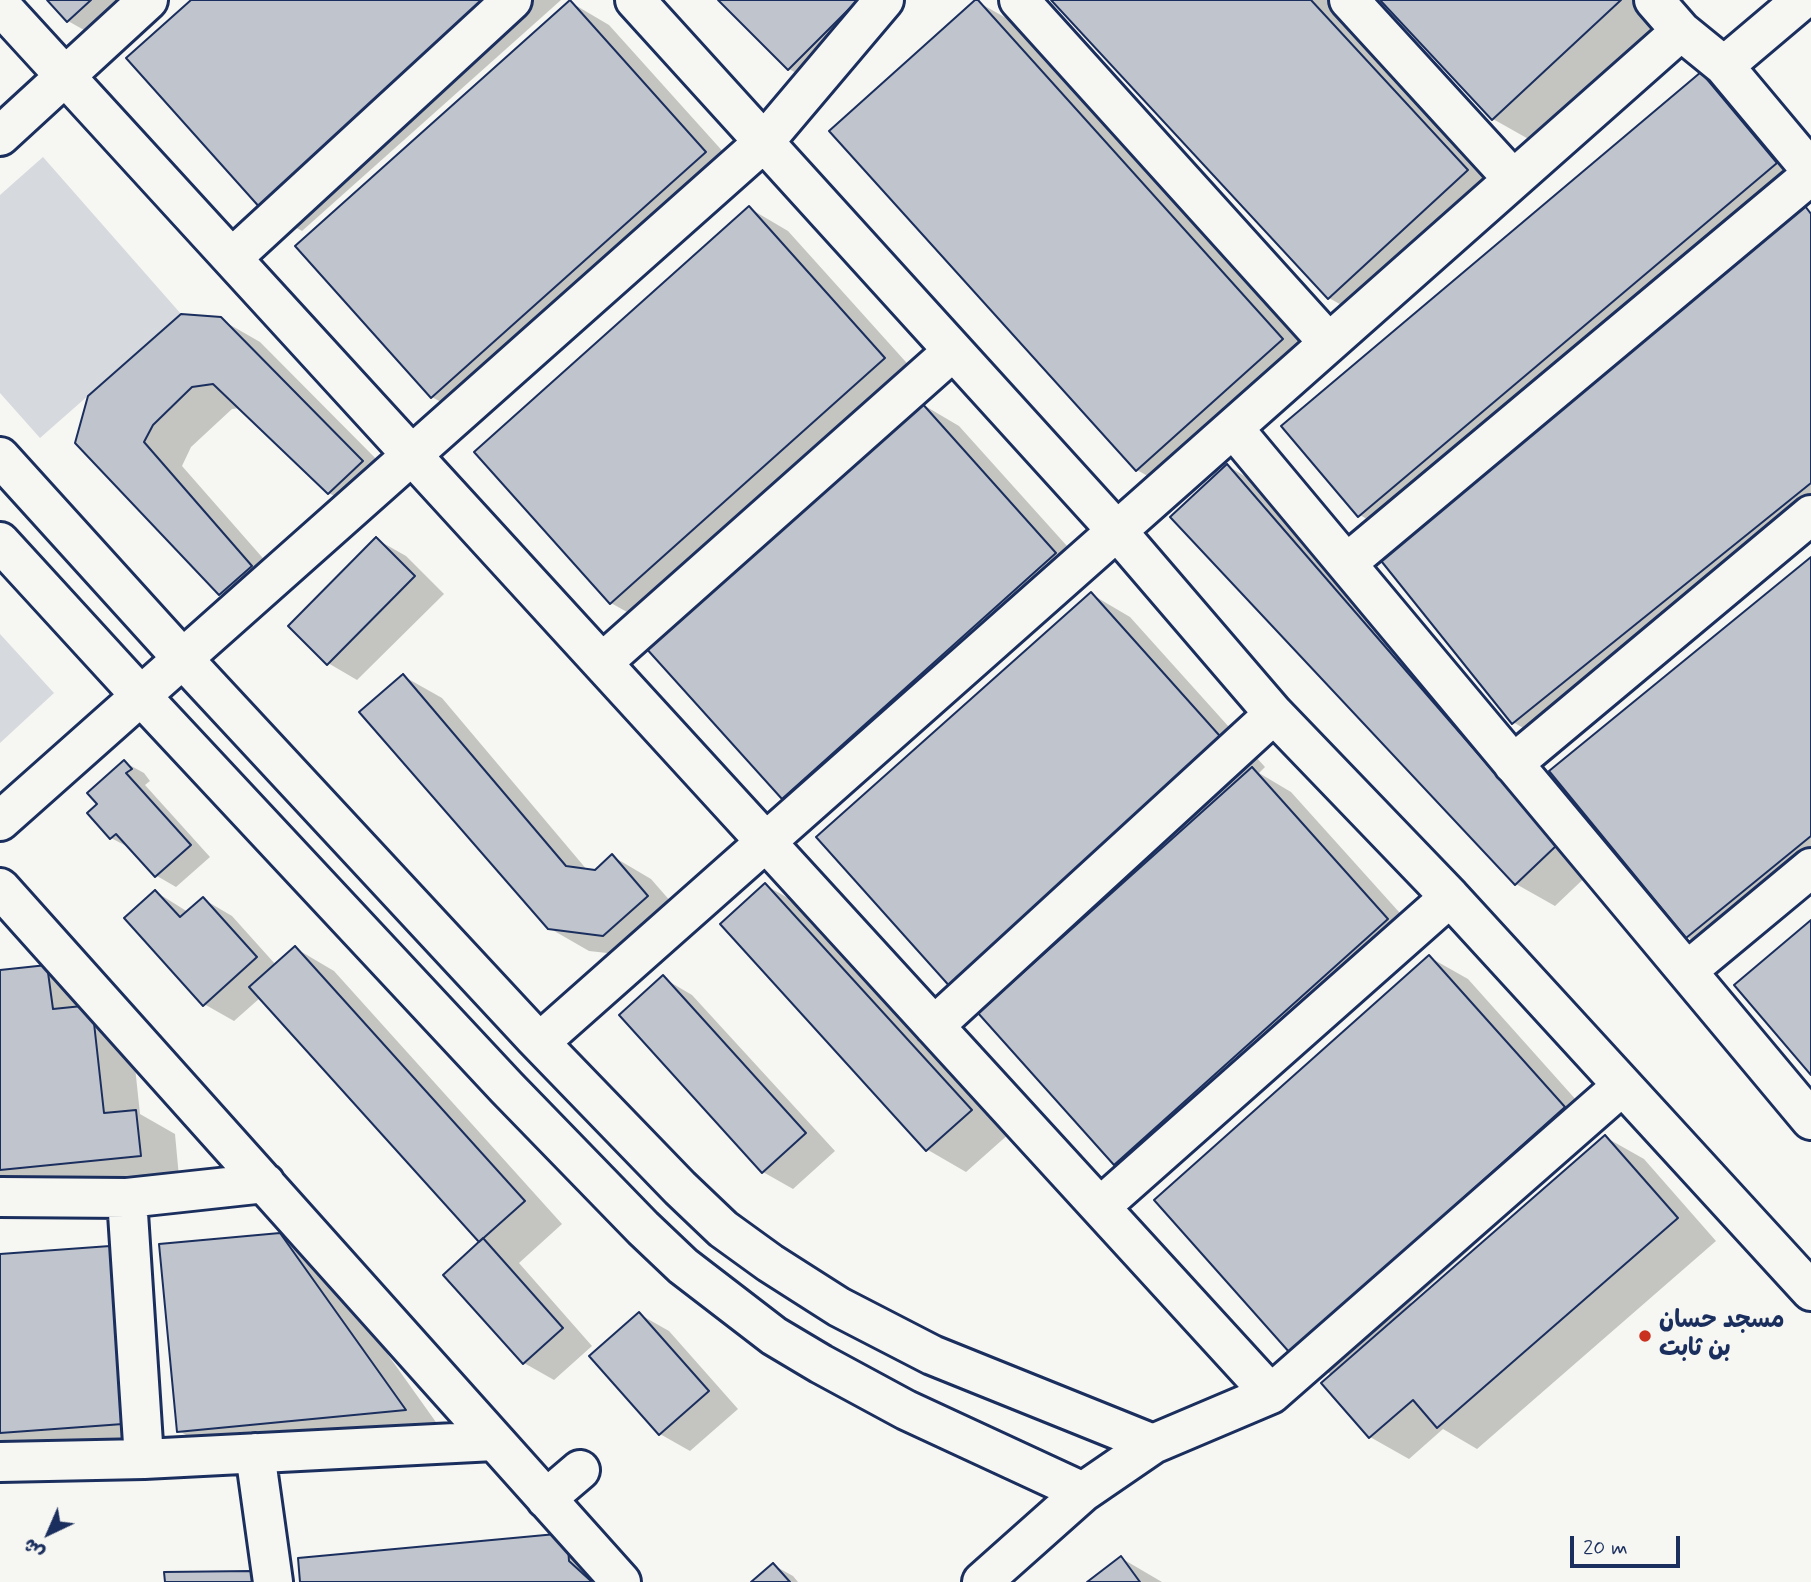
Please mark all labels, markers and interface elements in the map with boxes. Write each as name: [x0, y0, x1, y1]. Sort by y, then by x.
place label: مسجد حسان بن ثابت: [1659, 1308, 1785, 1364]
marker: مسجد حسان بن ثابت: [1637, 1328, 1653, 1344]
north arrow: [14, 1498, 84, 1568]
scale bar: [1573, 1522, 1683, 1566]
text: ش: [18, 1532, 50, 1565]
text: 20 m: [1583, 1534, 1628, 1562]

